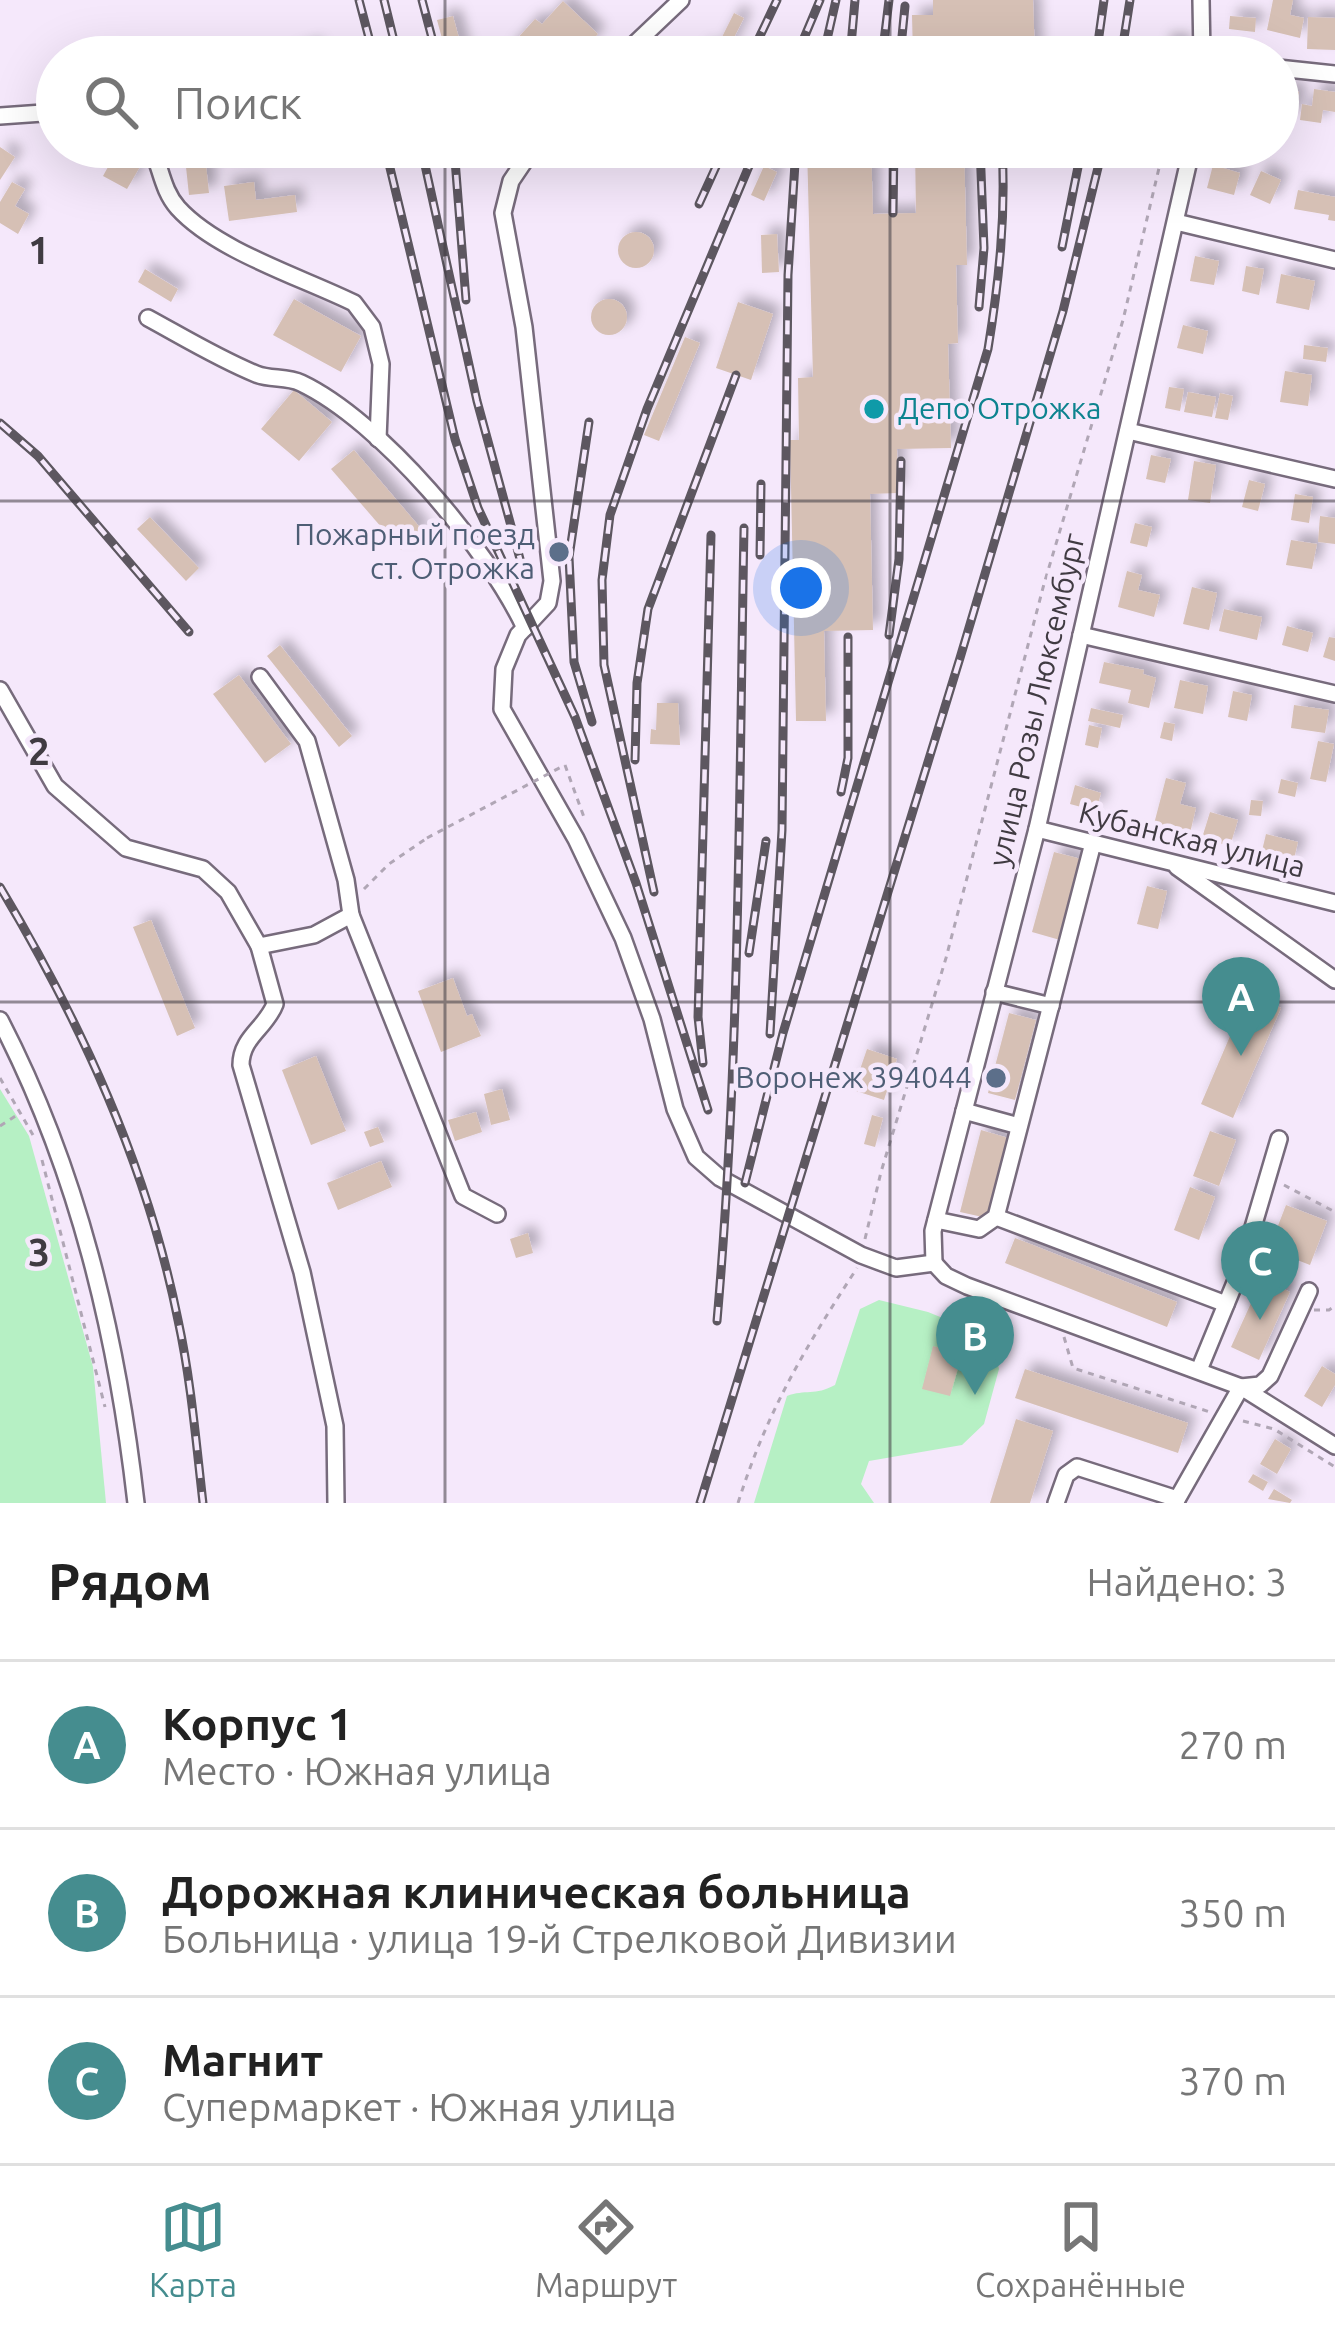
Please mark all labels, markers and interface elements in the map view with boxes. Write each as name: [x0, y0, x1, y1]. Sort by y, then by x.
search box: [36, 36, 1299, 168]
icon: search: [78, 69, 144, 135]
text: Поиск: [174, 77, 302, 128]
text: 1: [28, 228, 50, 271]
place label: Депо Отрожка: [898, 391, 1102, 425]
marker: Депо Отрожка: [861, 396, 887, 422]
place label: Пожарный поезд ст. Отрожка: [294, 517, 535, 585]
street label: улица Розы Люксембург: [981, 530, 1091, 870]
marker: Пожарный поезд ст. Отрожка: [546, 539, 572, 565]
your location: [771, 558, 831, 618]
text: 2: [28, 729, 50, 772]
street label: Кубанская улица: [1076, 794, 1309, 884]
pin: A: [1202, 957, 1280, 1056]
place label: Воронеж 394044: [736, 1060, 972, 1094]
marker: Воронеж 394044: [983, 1065, 1009, 1091]
pin: C: [1221, 1221, 1299, 1320]
text: 3: [28, 1230, 50, 1273]
pin: B: [936, 1296, 1014, 1395]
text: Рядом: [48, 1552, 212, 1610]
text: Найдено: 3: [1087, 1560, 1287, 1603]
text: Корпус 1: [162, 1698, 353, 1749]
text: A: [73, 1723, 101, 1766]
text: 270 m: [1178, 1723, 1287, 1766]
text: Место · Южная улица: [162, 1749, 552, 1792]
text: Дорожная клиническая больница: [162, 1866, 911, 1917]
text: B: [74, 1891, 100, 1934]
text: 350 m: [1178, 1891, 1287, 1934]
text: Больница · улица 19-й Стрелковой Дивизии: [162, 1917, 957, 1960]
text: Магнит: [162, 2034, 323, 2085]
text: C: [75, 2059, 99, 2102]
text: 370 m: [1178, 2059, 1287, 2102]
text: Супермаркет · Южная улица: [162, 2085, 677, 2128]
tab: Карта: [149, 2194, 237, 2303]
tab: Маршрут: [535, 2194, 677, 2303]
tab: Сохранённые: [975, 2194, 1186, 2303]

